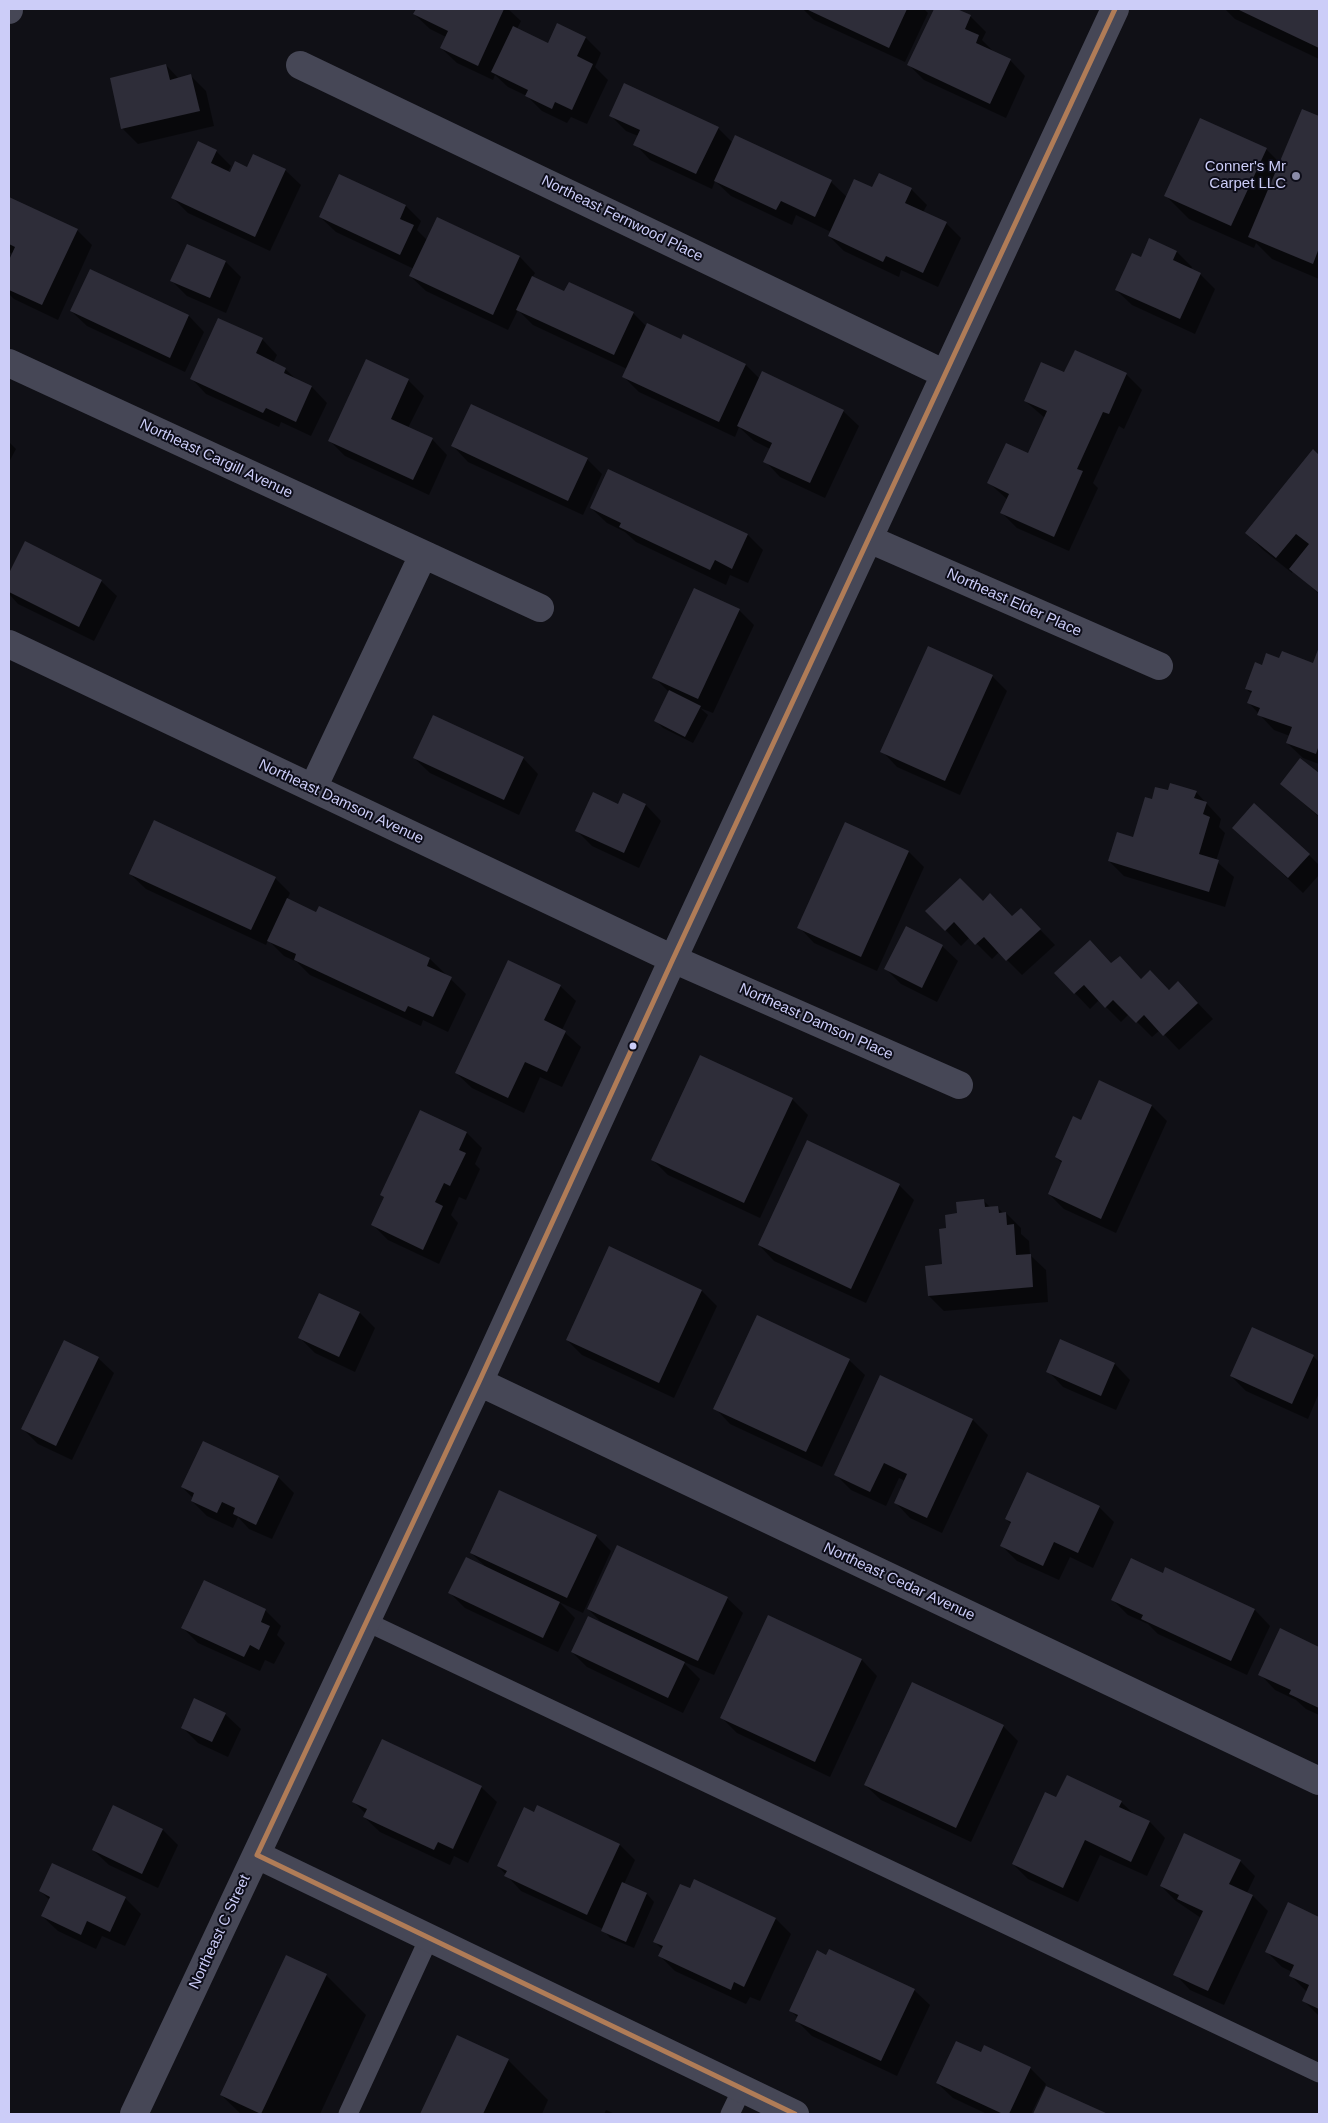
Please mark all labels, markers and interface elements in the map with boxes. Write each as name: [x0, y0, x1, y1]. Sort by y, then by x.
place label: Conner's Mr Carpet LLC: [1205, 158, 1286, 193]
marker: Conner's Mr Carpet LLC: [1290, 170, 1302, 182]
street label: Northeast Fernwood Place: [538, 172, 706, 266]
street label: Northeast Cargill Avenue: [137, 416, 295, 502]
street label: Northeast Elder Place: [944, 565, 1084, 641]
street label: Northeast Damson Avenue: [256, 756, 426, 848]
street label: Northeast Damson Place: [736, 980, 896, 1064]
unlabelled marker: [628, 1041, 638, 1051]
street label: Northeast Cedar Avenue: [821, 1539, 977, 1625]
street label: Northeast C Street: [186, 1872, 254, 1992]

